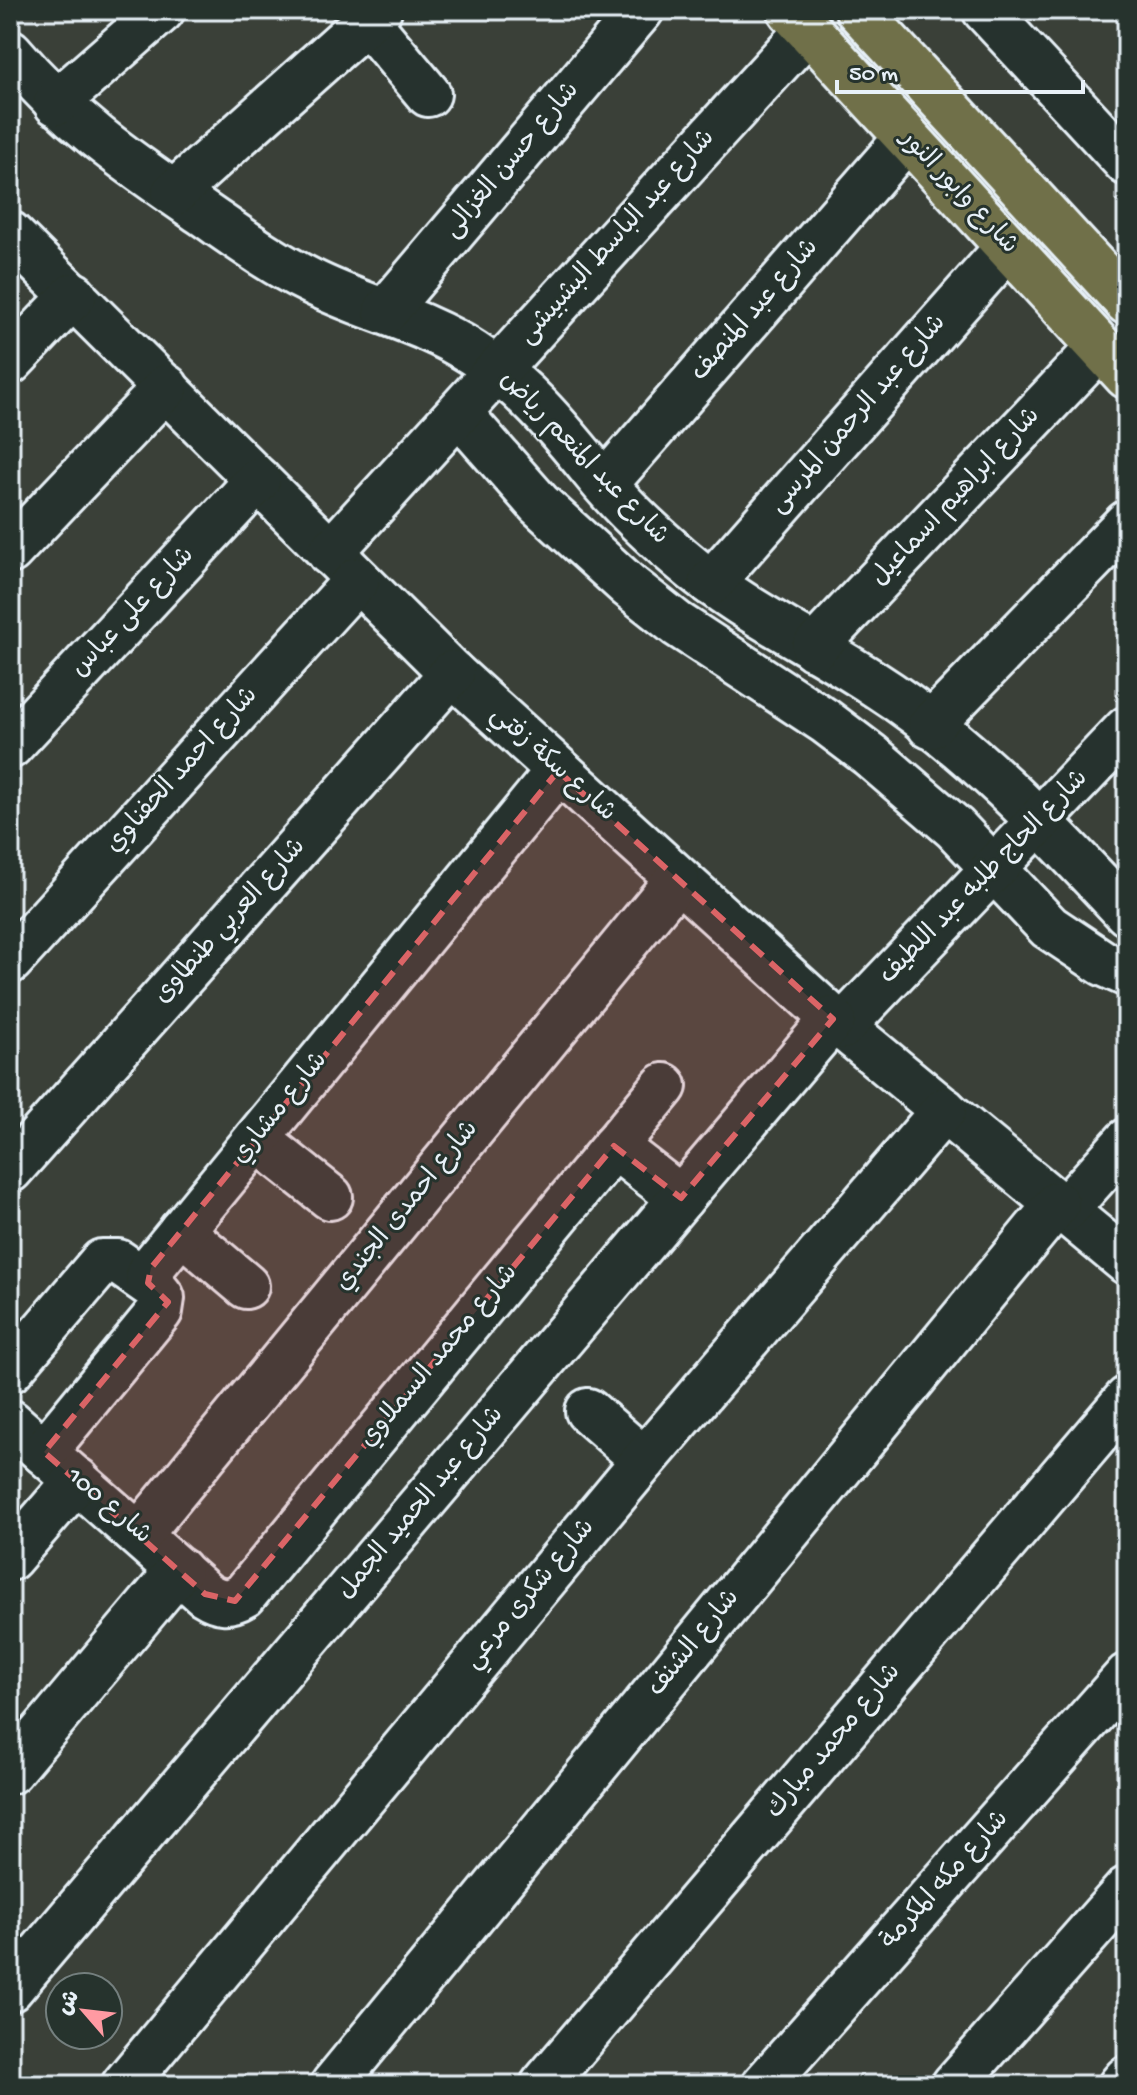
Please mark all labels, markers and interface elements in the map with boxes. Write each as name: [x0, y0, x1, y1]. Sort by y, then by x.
scale bar: [837, 44, 1083, 94]
text: 50 m: [849, 61, 898, 90]
street label: شارع حسن الغزالى: [439, 76, 587, 246]
street label: شارع وابور النور: [891, 123, 1024, 262]
street label: شارع عبد الباسط البشبيشى: [513, 124, 723, 352]
street label: شارع عبد المنصف: [686, 233, 826, 389]
street label: شارع عبد الرحمن المرسى: [764, 309, 954, 521]
street label: شارع عبد المنعم رياض: [492, 365, 674, 553]
street label: شارع ابراهيم اسماعيل: [866, 402, 1048, 594]
street label: شارع على عباس: [66, 541, 202, 685]
street label: شارع احمد الحفناوي: [100, 681, 266, 861]
street label: شارع سكة زفتي: [481, 700, 621, 832]
street label: شارع الحاج طلبه عبد اللطيف: [874, 764, 1096, 992]
street label: شارع العربي طنطاوى: [148, 833, 316, 1013]
street label: شارع مشاري: [226, 1046, 336, 1172]
street label: شارع احمدى الجندي: [330, 1115, 486, 1299]
street label: شارع محمد السملاوي: [354, 1259, 526, 1455]
street label: شارع عبد الحميد الجمل: [332, 1401, 512, 1607]
street label: شارع 100: [58, 1461, 157, 1552]
street label: شارع شكرى مرعي: [459, 1514, 605, 1678]
street label: شارع الشنف: [642, 1584, 748, 1704]
street label: شارع محمد مبارك: [761, 1658, 909, 1826]
street label: شارع مكه المكرمة: [875, 1805, 1017, 1957]
north arrow: [44, 1971, 124, 2051]
text: ش: [53, 1987, 87, 2020]

